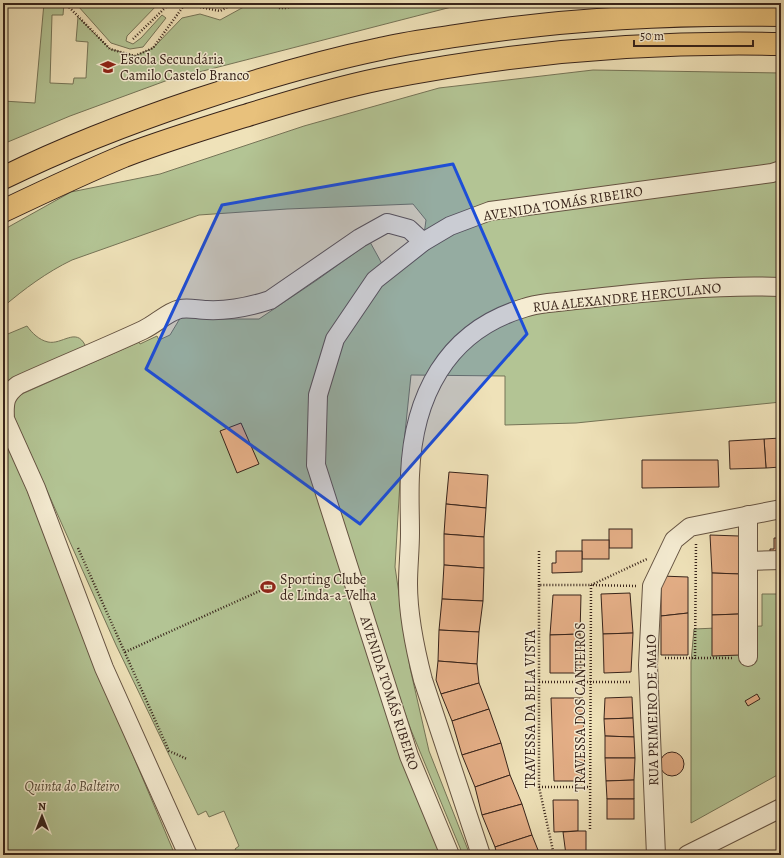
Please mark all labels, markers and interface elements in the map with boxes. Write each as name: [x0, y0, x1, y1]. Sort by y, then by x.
scale bar: [634, 22, 753, 48]
text: 50 m: [640, 28, 664, 44]
place label: Escola Secundária Camilo Castelo Branco: [120, 50, 249, 85]
school or university icon: Escola Secundária Camilo Castelo Branco: [99, 58, 117, 76]
street label: AVENIDA TOMÁS RIBEIRO: [481, 181, 644, 226]
street label: RUA ALEXANDRE HERCULANO: [532, 278, 723, 317]
place label: Sporting Clube de Linda-a-Velha: [280, 570, 377, 605]
sports icon: Sporting Clube de Linda-a-Velha: [259, 578, 277, 596]
street label: AVENIDA TOMÁS RIBEIRO: [355, 613, 424, 773]
street label: TRAVESSA DOS CANTEIROS: [571, 622, 590, 792]
street label: TRAVESSA DA BELA VISTA: [521, 629, 540, 788]
street label: RUA PRIMEIRO DE MAIO: [642, 634, 663, 786]
park label: Quinta do Balteiro: [25, 777, 120, 796]
north arrow: [22, 796, 62, 836]
text: N: [38, 799, 46, 814]

